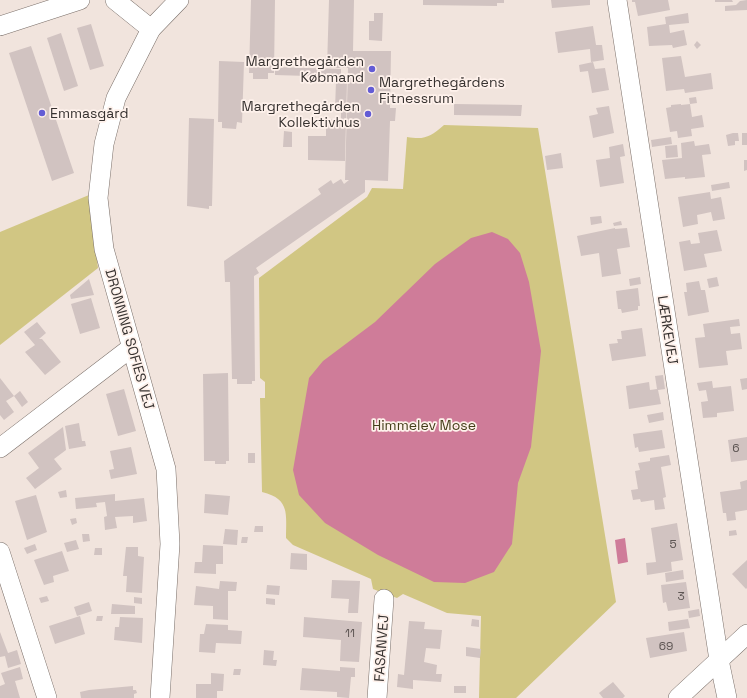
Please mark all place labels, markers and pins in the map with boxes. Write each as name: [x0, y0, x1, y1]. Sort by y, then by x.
place label: Margrethegården Købmand: [246, 52, 364, 86]
marker: Margrethegården Købmand: [367, 64, 377, 74]
place label: Margrethegårdens Fitnessrum: [379, 73, 505, 107]
marker: Margrethegårdens Fitnessrum: [366, 85, 376, 95]
place label: Margrethegården Kollektivhus: [242, 97, 360, 131]
place label: Emmasgård: [50, 104, 128, 122]
marker: Emmasgård: [37, 108, 47, 118]
marker: Margrethegården Kollektivhus: [363, 109, 373, 119]

